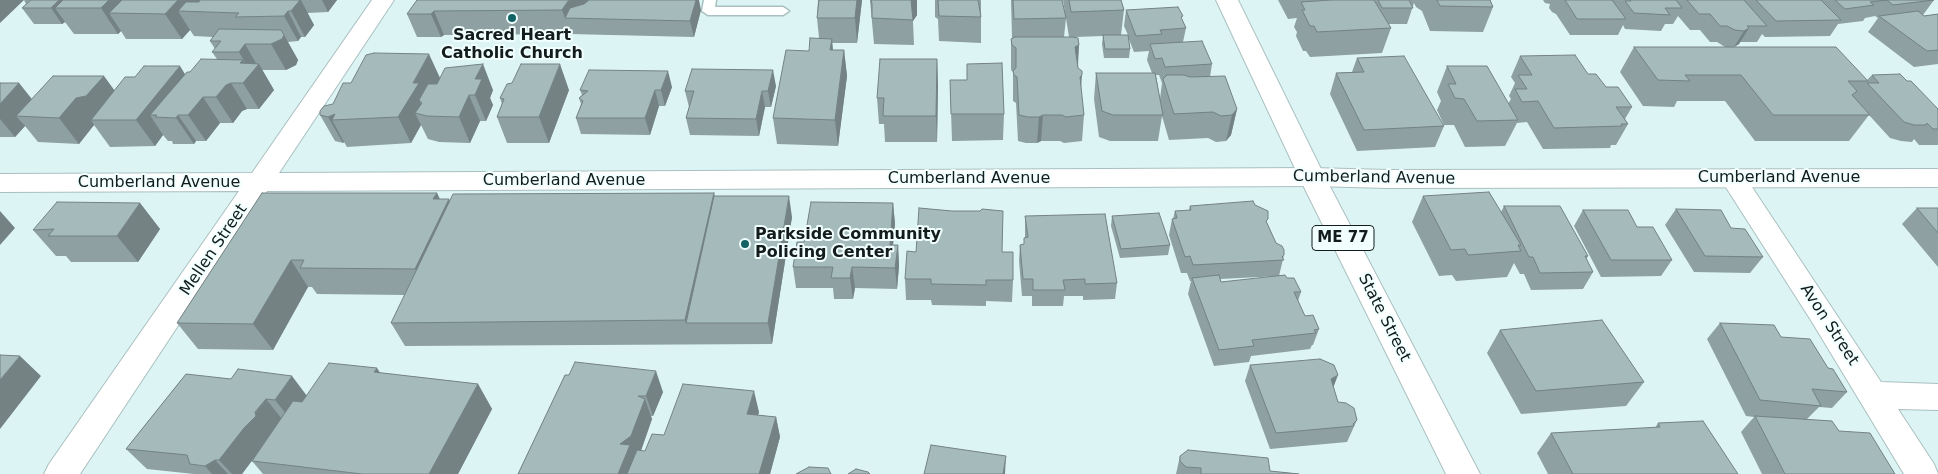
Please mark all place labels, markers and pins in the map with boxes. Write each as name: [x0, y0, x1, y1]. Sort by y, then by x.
marker: Sacred Heart Catholic Church: [506, 12, 518, 24]
place label: Sacred Heart Catholic Church: [441, 26, 583, 64]
place label: Parkside Community Policing Center: [755, 225, 941, 263]
marker: Parkside Community Policing Center: [739, 238, 751, 250]

